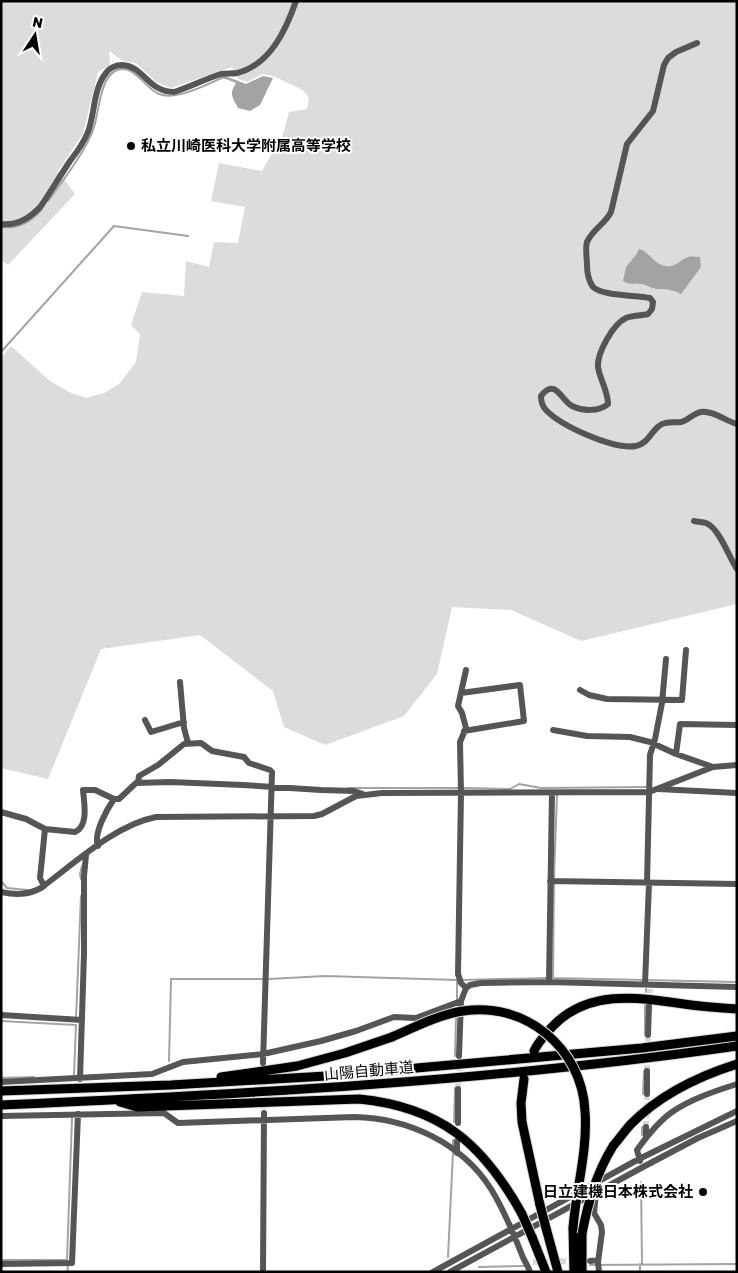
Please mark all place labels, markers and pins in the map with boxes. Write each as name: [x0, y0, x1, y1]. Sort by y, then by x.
place label: 私立川崎医科大学附属高等学校: [141, 137, 351, 155]
marker: 私立川崎医科大学附属高等学校: [125, 140, 137, 152]
place label: 日立建機日本株式会社: [543, 1183, 693, 1201]
marker: 日立建機日本株式会社: [697, 1186, 709, 1198]

